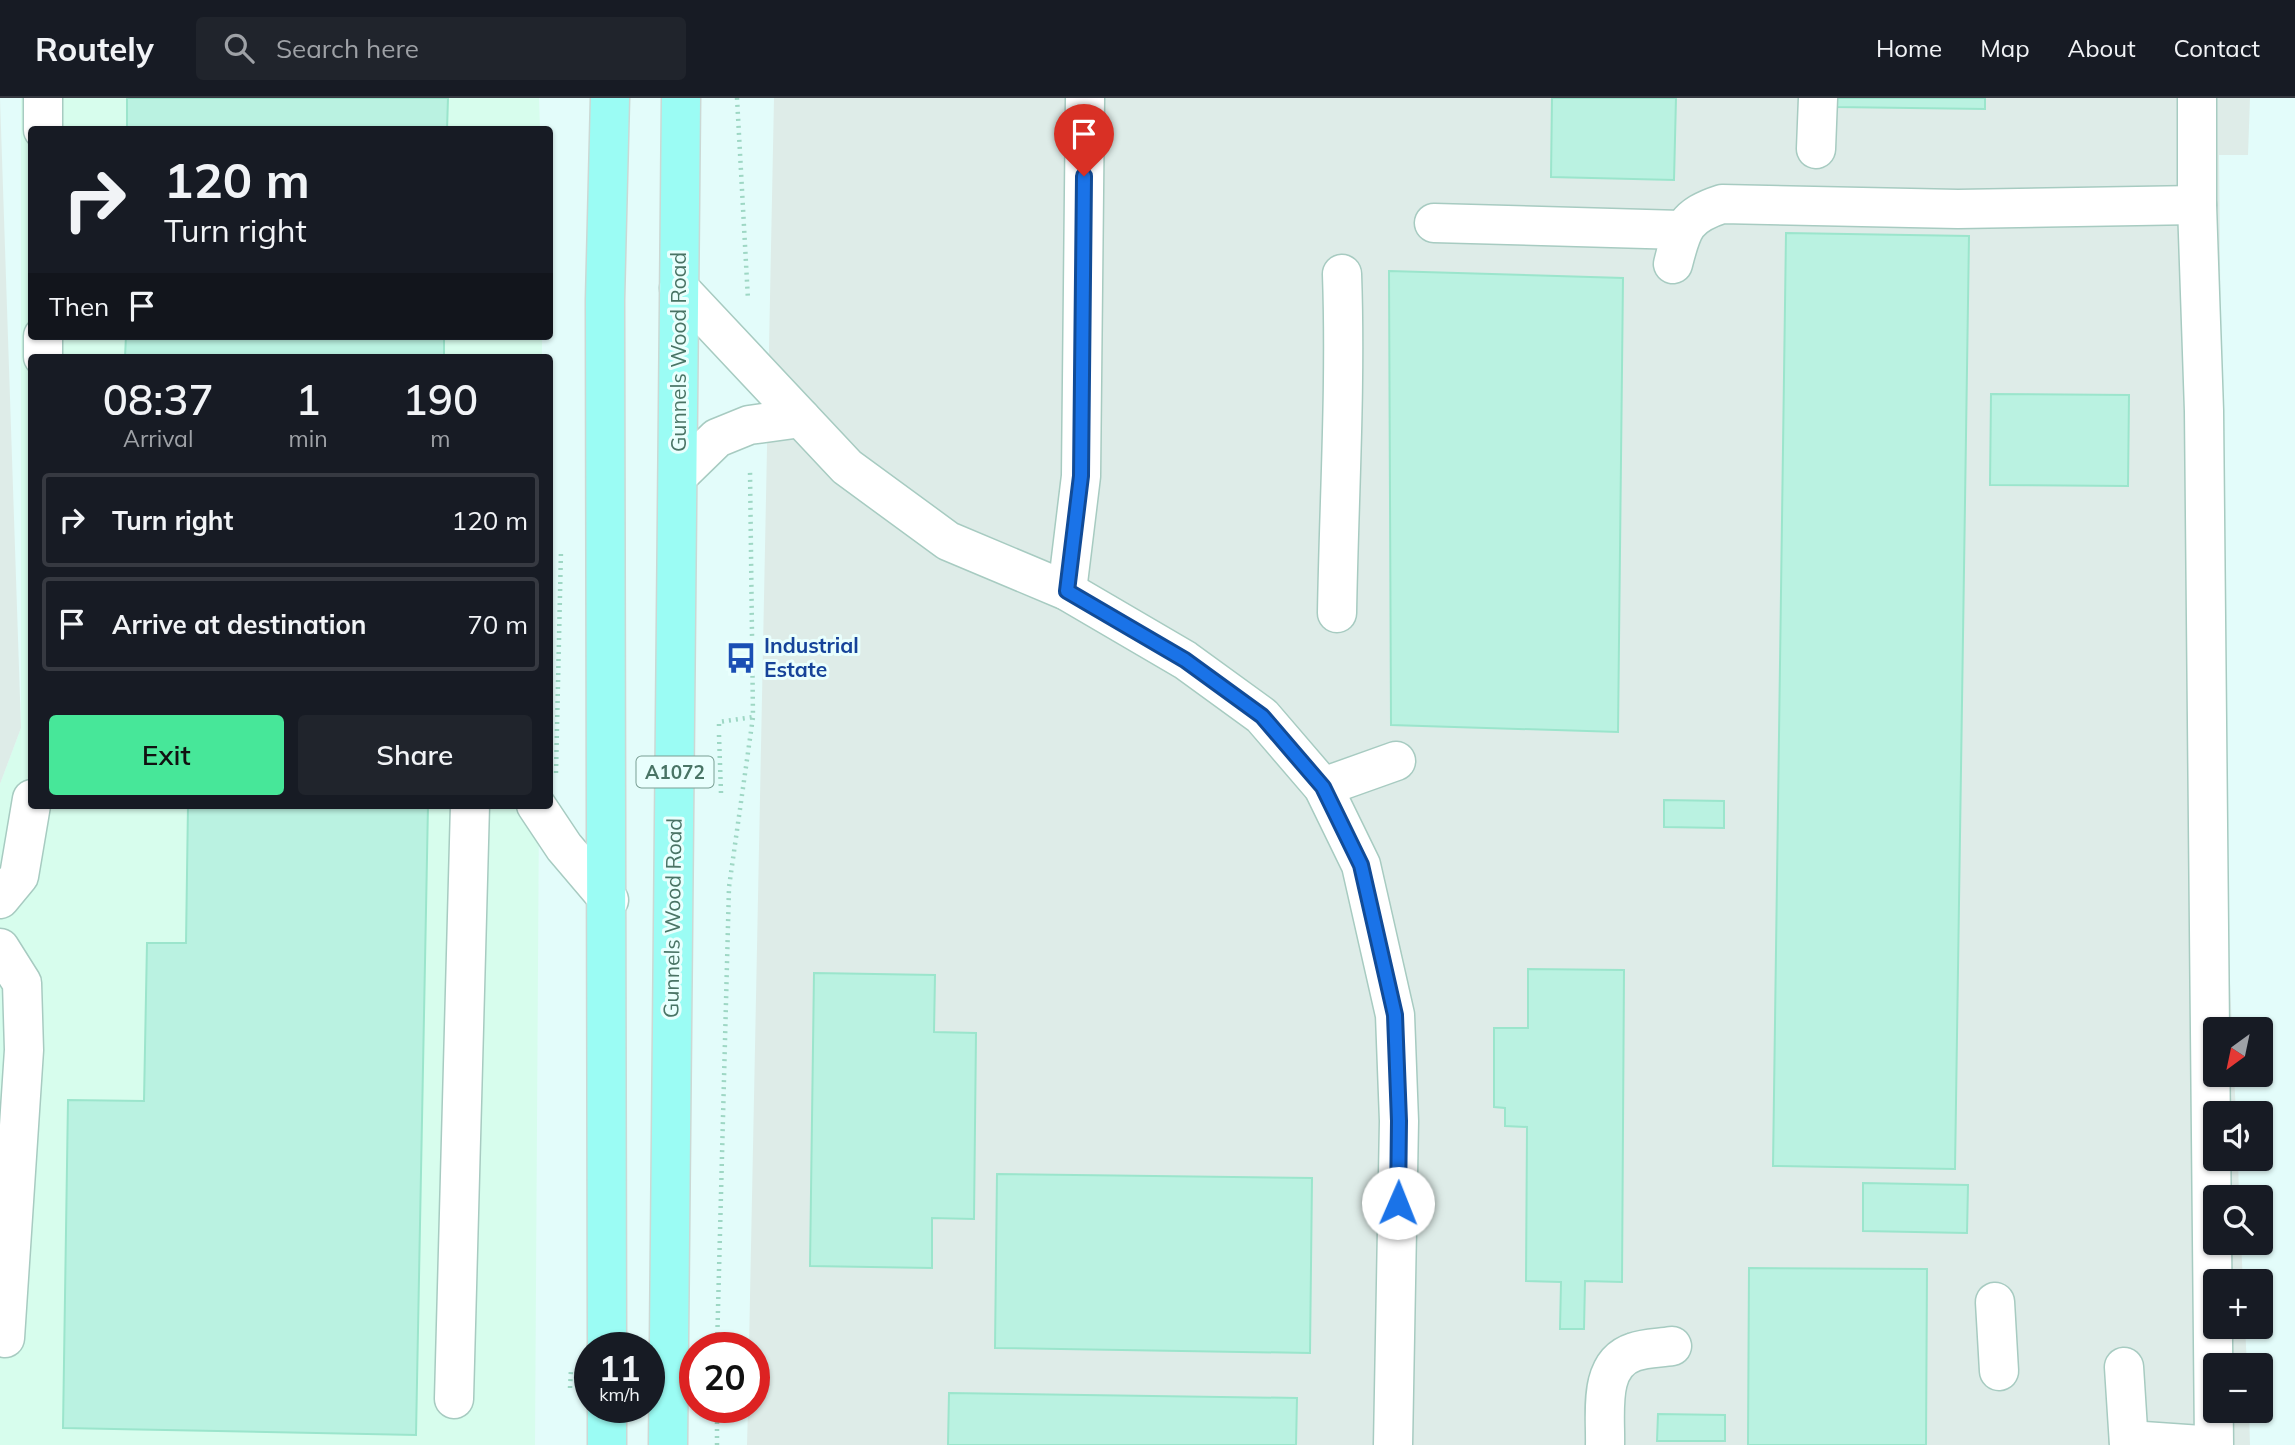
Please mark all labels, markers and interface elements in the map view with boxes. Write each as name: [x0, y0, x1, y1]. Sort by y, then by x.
search box: [196, 17, 686, 80]
text: Routely: [35, 28, 154, 69]
icon: search: [220, 29, 258, 67]
text: Search here: [276, 32, 419, 65]
text: Home: [1876, 33, 1942, 63]
text: Map: [1980, 33, 2030, 63]
text: About: [2068, 33, 2136, 63]
text: Contact: [2174, 33, 2260, 63]
pin: [1054, 104, 1114, 176]
icon: arrive: [1065, 115, 1103, 153]
text: 120 m: [164, 149, 310, 210]
icon: right: [49, 154, 140, 245]
text: Turn right: [164, 210, 307, 250]
street label: Gunnels Wood Road: [665, 252, 691, 452]
icon: arrive: [123, 287, 161, 325]
text: Then: [49, 290, 109, 323]
text: 08:37: [103, 373, 214, 426]
text: 1: [295, 373, 321, 426]
text: 190: [403, 373, 478, 426]
text: Arrival: [123, 424, 193, 453]
text: min: [288, 424, 328, 453]
text: m: [430, 424, 450, 453]
icon: right: [53, 501, 91, 539]
text: Turn right: [112, 504, 233, 537]
text: 120 m: [452, 504, 528, 537]
icon: arrive: [53, 605, 91, 643]
text: Arrive at destination: [112, 608, 367, 641]
text: 70 m: [467, 608, 528, 641]
place label: Industrial Estate: [764, 632, 859, 682]
bus stop icon: Industrial Estate: [724, 641, 758, 675]
button: Exit: [49, 715, 284, 795]
button: Share: [298, 715, 532, 795]
road number: A1072: [636, 757, 714, 788]
street label: Gunnels Wood Road: [657, 818, 687, 1018]
north arrow: [2203, 1017, 2273, 1087]
map controls: [2203, 1017, 2273, 1423]
button: sound: [2203, 1101, 2273, 1171]
position arrow: [1361, 1166, 1435, 1240]
button: search: [2203, 1185, 2273, 1255]
button: +: [2203, 1269, 2273, 1339]
speed limit sign: 20: [679, 1332, 770, 1423]
text: 11: [598, 1346, 641, 1390]
button: −: [2203, 1353, 2273, 1423]
text: km/h: [599, 1383, 640, 1406]

